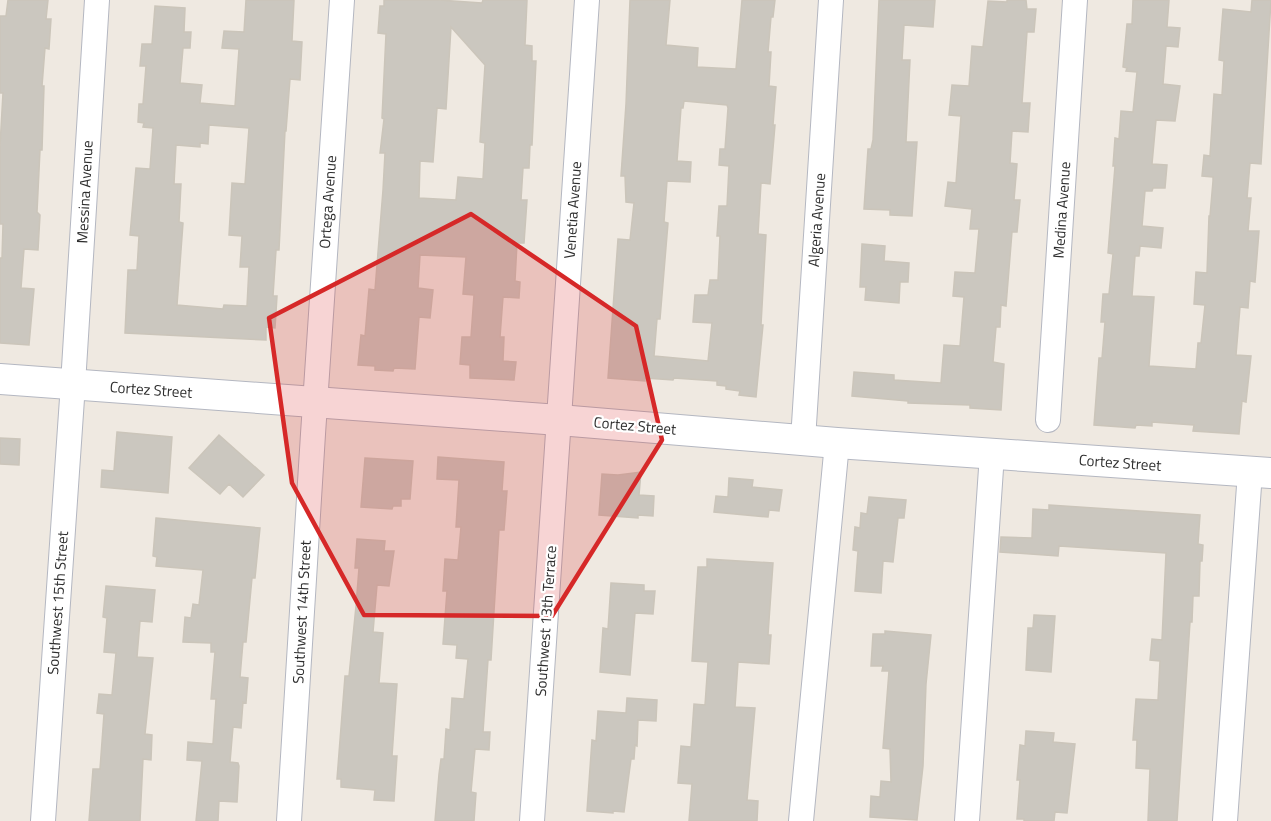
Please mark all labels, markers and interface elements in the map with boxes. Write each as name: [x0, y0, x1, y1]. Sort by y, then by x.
street label: Messina Avenue: [70, 140, 99, 244]
street label: Ortega Avenue: [313, 155, 342, 249]
street label: Venetia Avenue: [558, 160, 587, 259]
street label: Medina Avenue: [1047, 161, 1076, 259]
street label: Algeria Avenue: [802, 172, 831, 268]
street label: Cortez Street: [109, 375, 194, 404]
street label: Cortez Street: [593, 410, 678, 441]
street label: Cortez Street: [1078, 448, 1163, 477]
street label: Southwest 15th Street: [41, 530, 74, 676]
street label: Southwest 14th Street: [286, 539, 317, 684]
street label: Southwest 13th Terrace: [529, 545, 562, 697]

